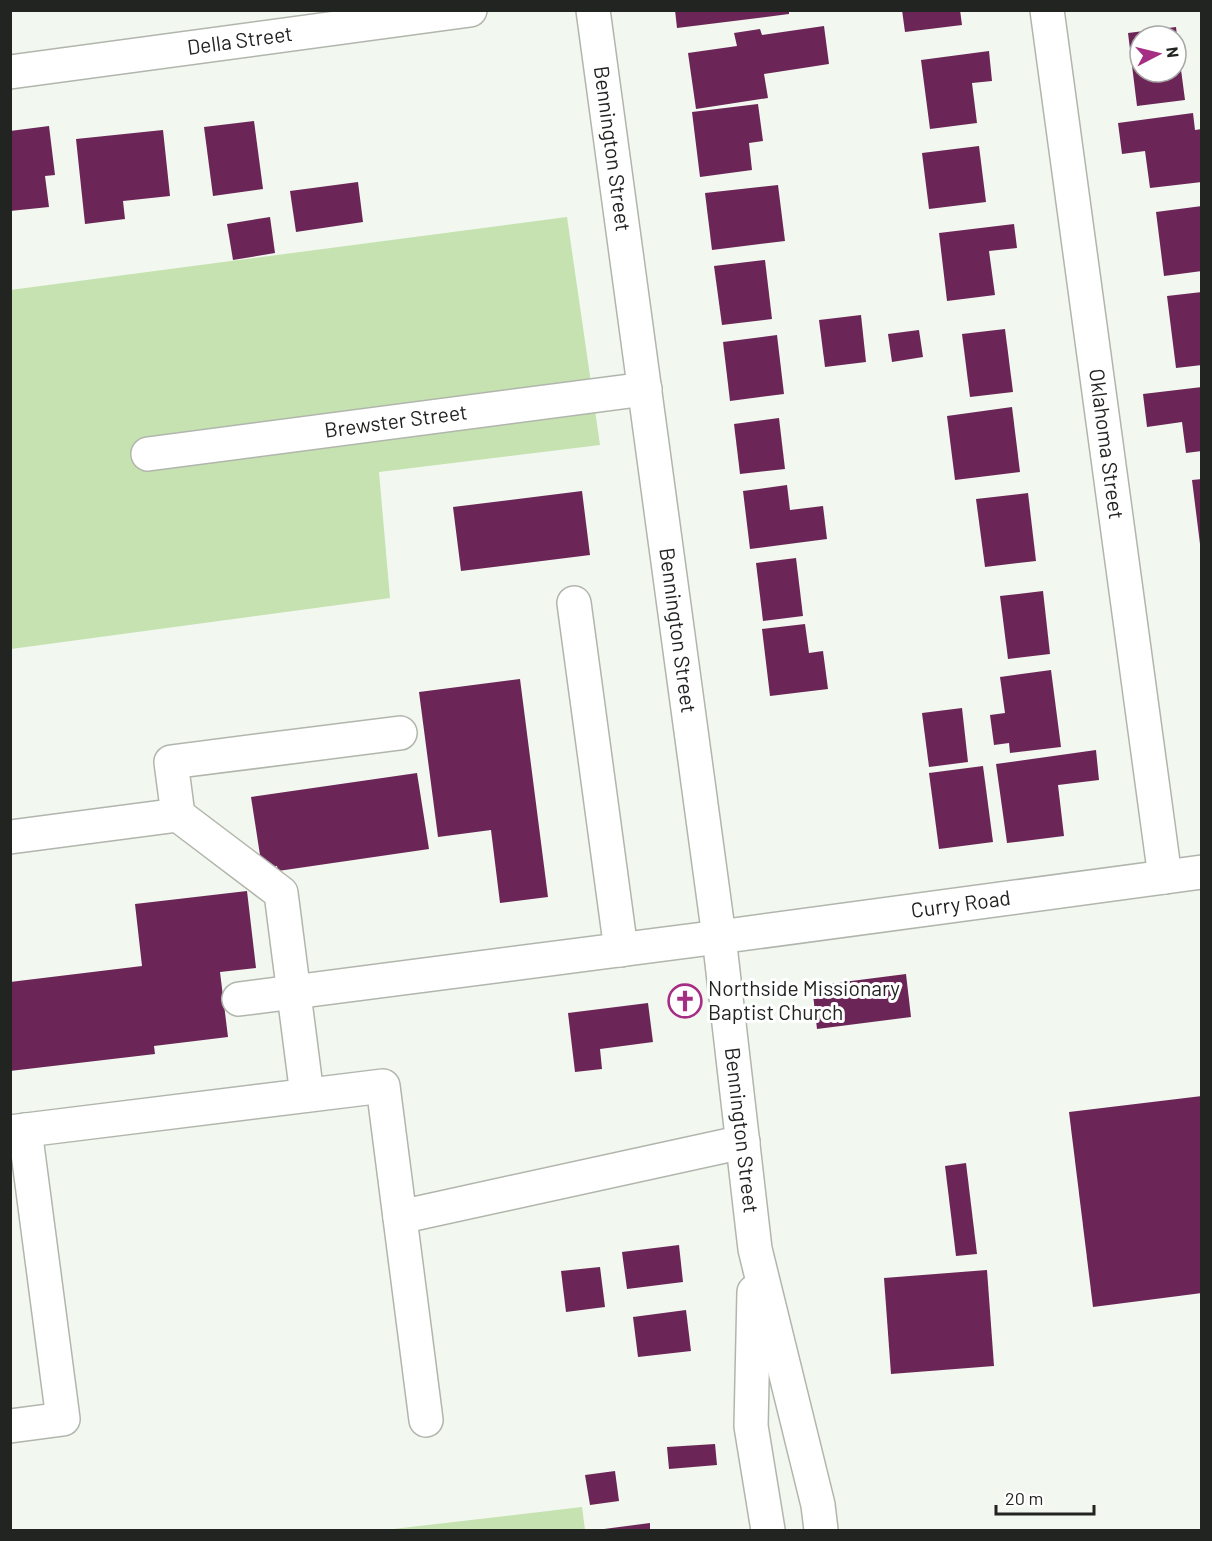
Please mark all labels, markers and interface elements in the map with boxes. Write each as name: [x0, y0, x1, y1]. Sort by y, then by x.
street label: Della Street: [185, 20, 294, 59]
north arrow: [1128, 24, 1188, 84]
text: N: [1163, 46, 1183, 59]
street label: Bennington Street: [590, 64, 637, 233]
street label: Oklahoma Street: [1085, 367, 1130, 521]
street label: Brewster Street: [323, 398, 469, 442]
street label: Bennington Street: [655, 546, 702, 714]
street label: Curry Road: [909, 884, 1012, 922]
place label: Northside Missionary Baptist Church: [708, 975, 900, 1024]
church icon: Northside Missionary Baptist Church: [667, 983, 703, 1019]
street label: Bennington Street: [721, 1046, 765, 1214]
scale bar: [996, 1478, 1094, 1516]
text: 20 m: [1005, 1487, 1043, 1509]

